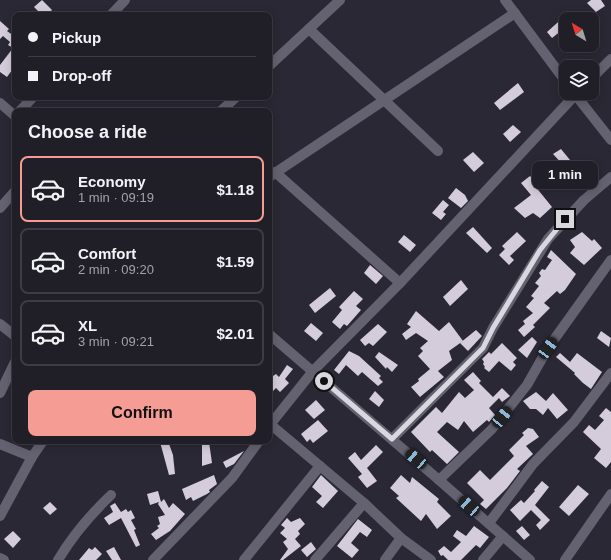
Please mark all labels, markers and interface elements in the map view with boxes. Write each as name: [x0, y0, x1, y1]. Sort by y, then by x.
north arrow: [559, 12, 599, 52]
map controls: [559, 12, 599, 100]
text: Pickup: [52, 29, 101, 46]
button: layers: [559, 60, 599, 100]
text: Drop-off: [52, 67, 111, 84]
text: Choose a ride: [28, 122, 147, 142]
callout: 1 min: [532, 161, 598, 189]
text: 1 min: [548, 167, 582, 182]
icon: car: [30, 171, 66, 207]
text: Economy: [78, 173, 146, 190]
text: $1.18: [216, 181, 254, 198]
text: 1 min · 09:19: [78, 190, 154, 205]
route end: [556, 210, 574, 228]
icon: car: [30, 243, 66, 279]
text: Comfort: [78, 245, 136, 262]
text: $1.59: [216, 253, 254, 270]
text: 2 min · 09:20: [78, 262, 154, 277]
icon: car: [30, 315, 66, 351]
text: XL: [78, 317, 97, 334]
text: $2.01: [216, 325, 254, 342]
text: 3 min · 09:21: [78, 334, 154, 349]
car: [536, 335, 560, 361]
route start: [315, 372, 333, 390]
button: Confirm: [28, 390, 256, 436]
car: [490, 404, 514, 430]
car: [403, 447, 429, 471]
car: [456, 494, 482, 518]

